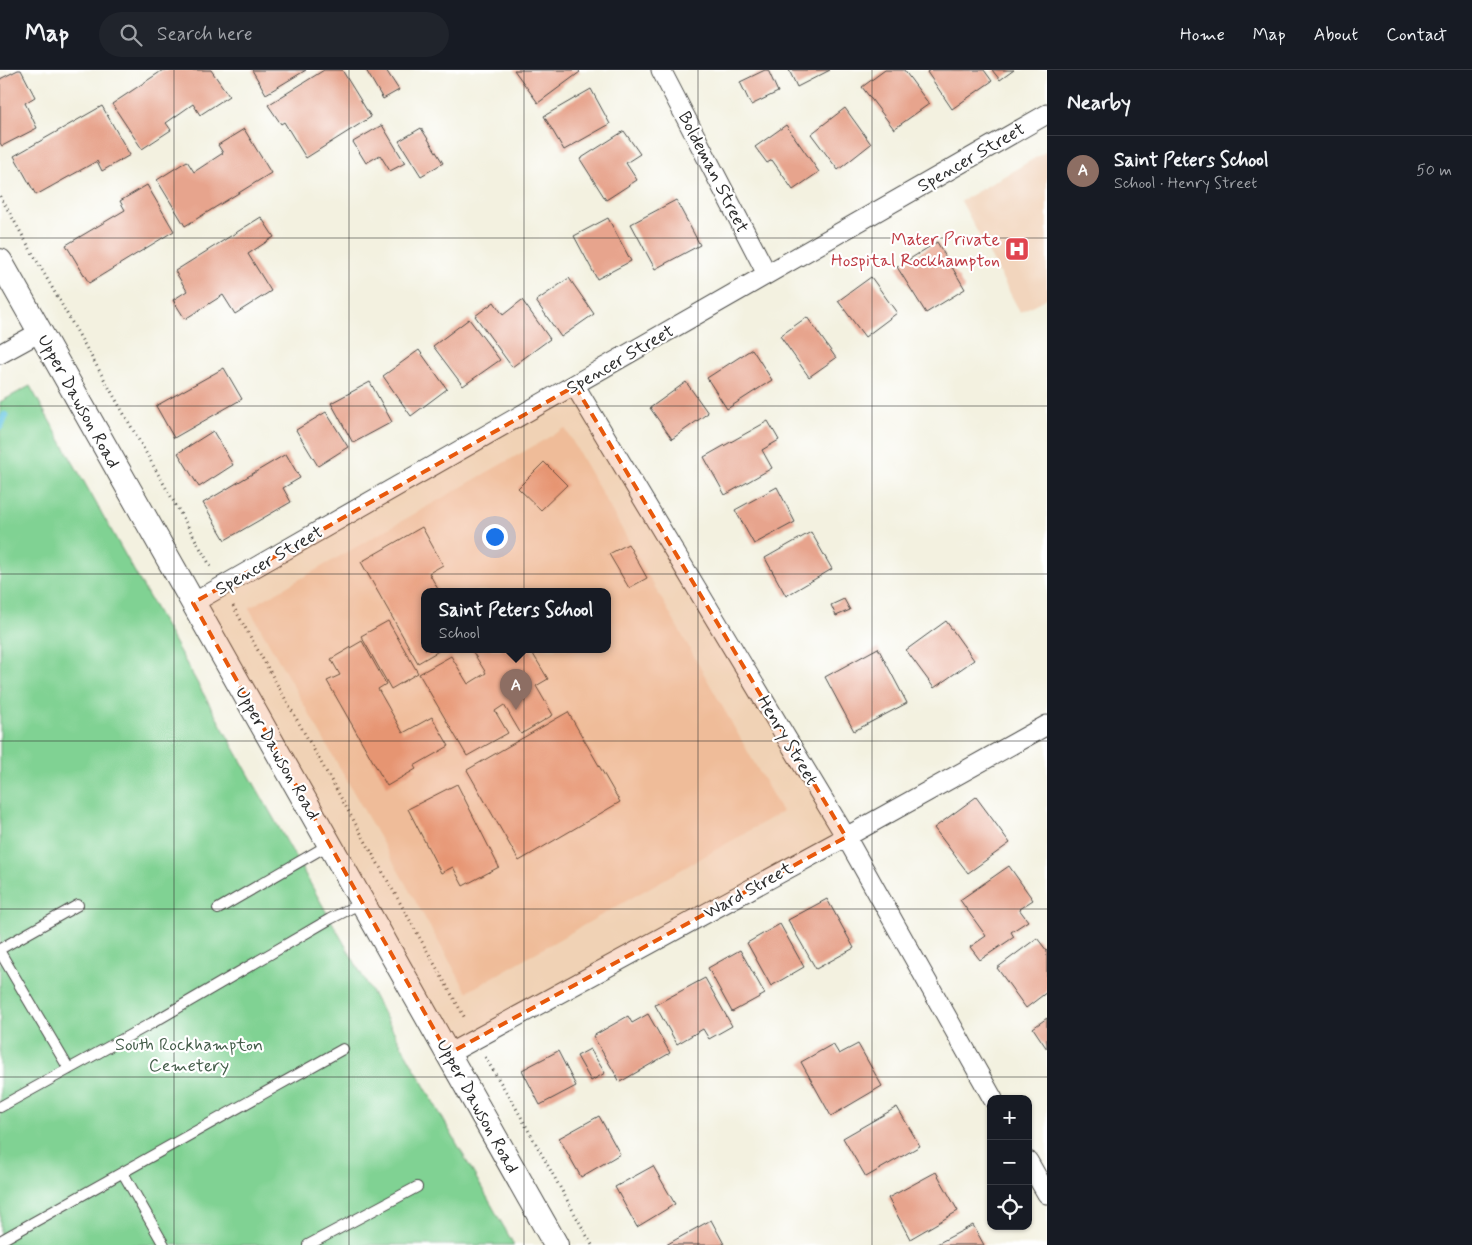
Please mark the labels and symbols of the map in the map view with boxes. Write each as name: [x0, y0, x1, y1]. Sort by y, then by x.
street label: Boldeman Street: [672, 108, 754, 237]
street label: Spencer Street: [913, 117, 1030, 198]
place label: Mater Private Hospital Rockhampton: [831, 228, 1000, 273]
hospital icon: Mater Private Hospital Rockhampton: [1004, 236, 1030, 262]
street label: Spencer Street: [562, 319, 679, 400]
street label: Upper Dawson Road: [31, 330, 125, 473]
street label: Spencer Street: [211, 520, 328, 601]
your location: [482, 524, 508, 550]
pin: A: [500, 669, 532, 710]
street label: Upper Dawson Road: [229, 683, 325, 824]
street label: Henry Street: [751, 691, 823, 790]
street label: Ward Street: [700, 856, 798, 925]
park label: South Rockhampton Cemetery: [115, 1033, 263, 1078]
street label: Upper Dawson Road: [430, 1035, 524, 1178]

